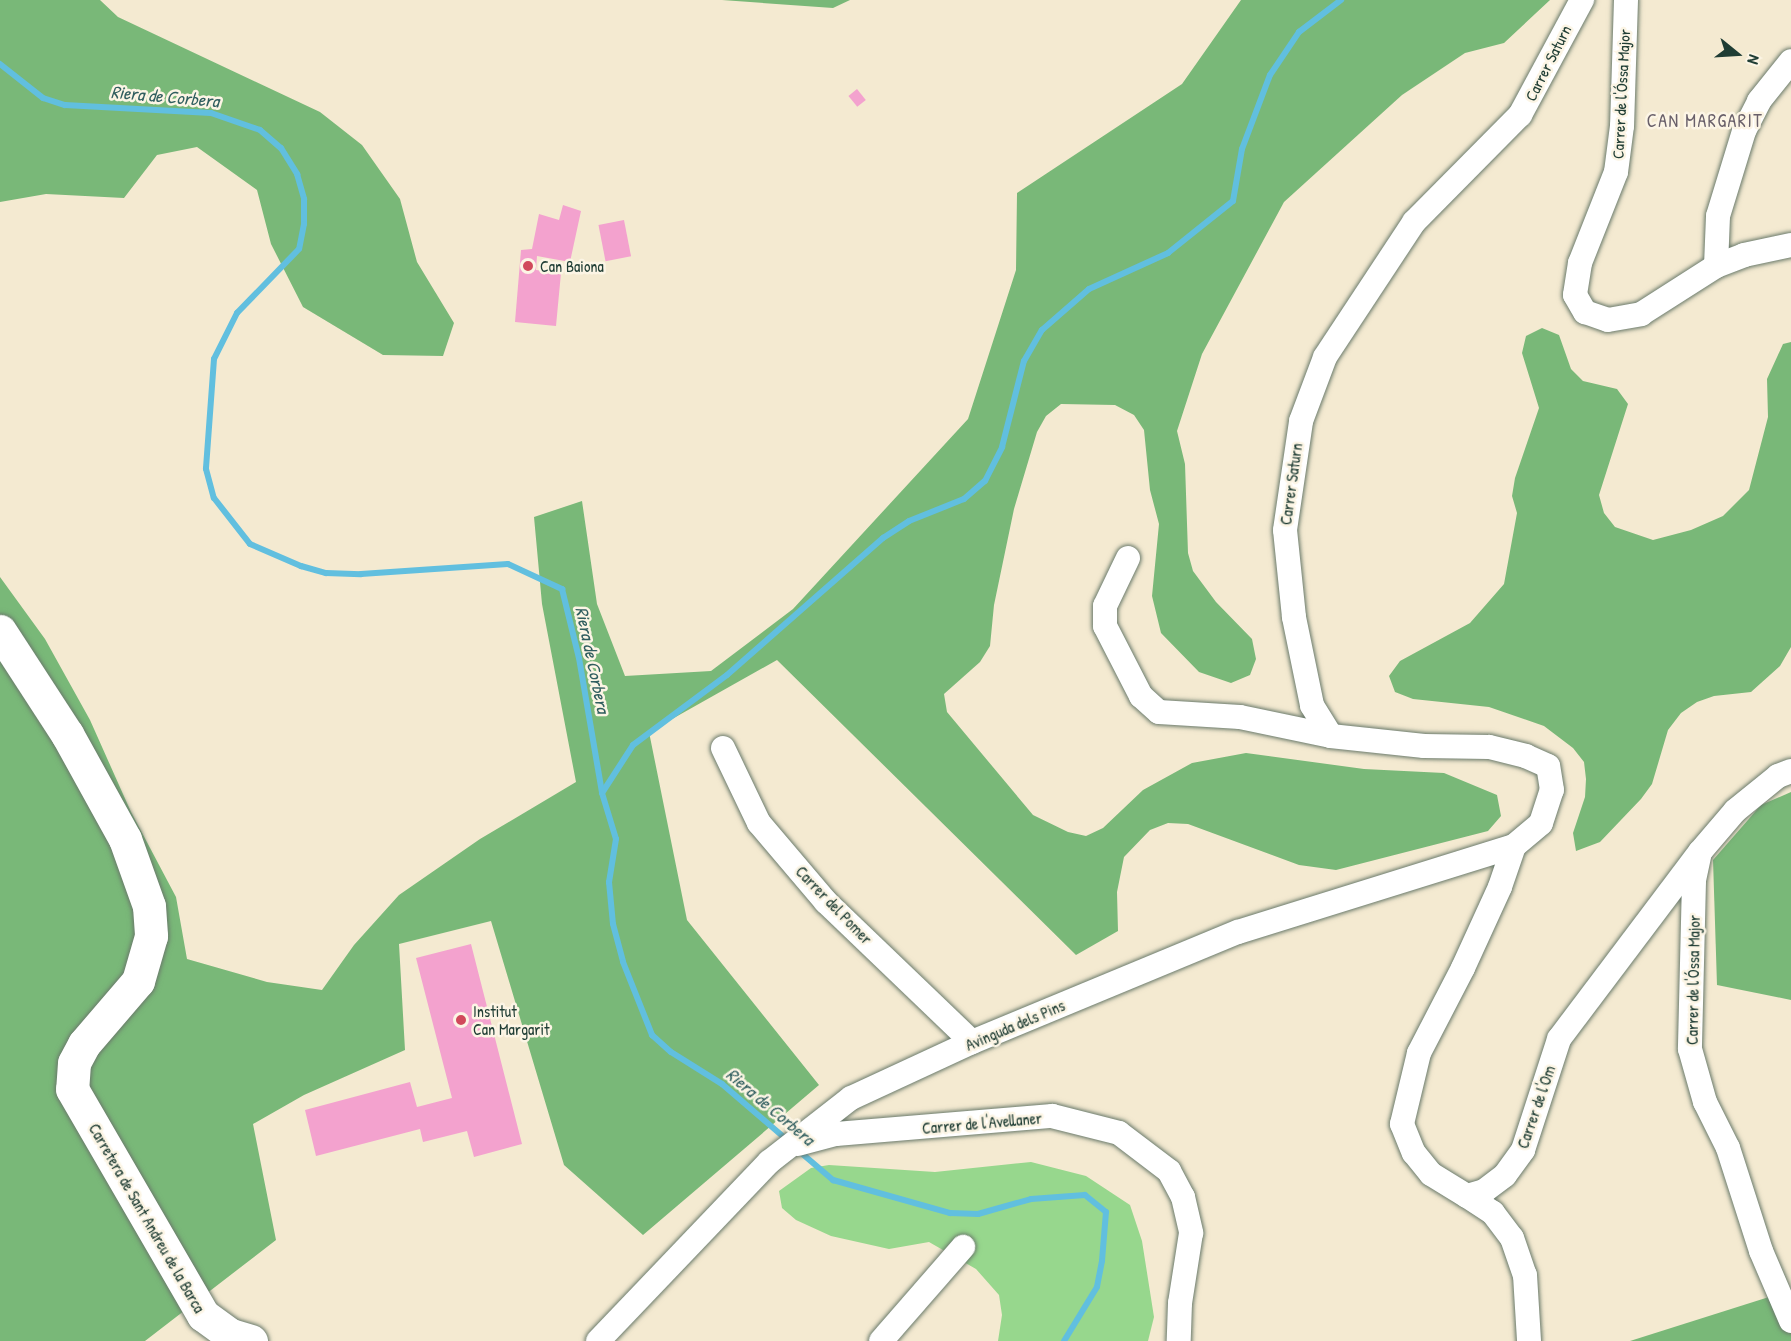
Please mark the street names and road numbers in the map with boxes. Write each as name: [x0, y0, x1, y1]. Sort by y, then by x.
street label: Carrer Saturn: [1521, 22, 1575, 104]
street label: Carrer de l'Óssa Major: [1608, 29, 1634, 159]
street label: Carrer Saturn: [1276, 442, 1306, 526]
street label: Carrer del Pomer: [792, 862, 876, 948]
street label: Carrer de l'Óssa Major: [1682, 915, 1704, 1045]
street label: Avinguda dels Pins: [962, 995, 1068, 1055]
street label: Carrer de l'Om: [1513, 1063, 1559, 1151]
street label: Carrer de l'Avellaner: [921, 1108, 1043, 1138]
street label: Carretera de Sant Andreu de la Barca: [85, 1120, 209, 1316]

